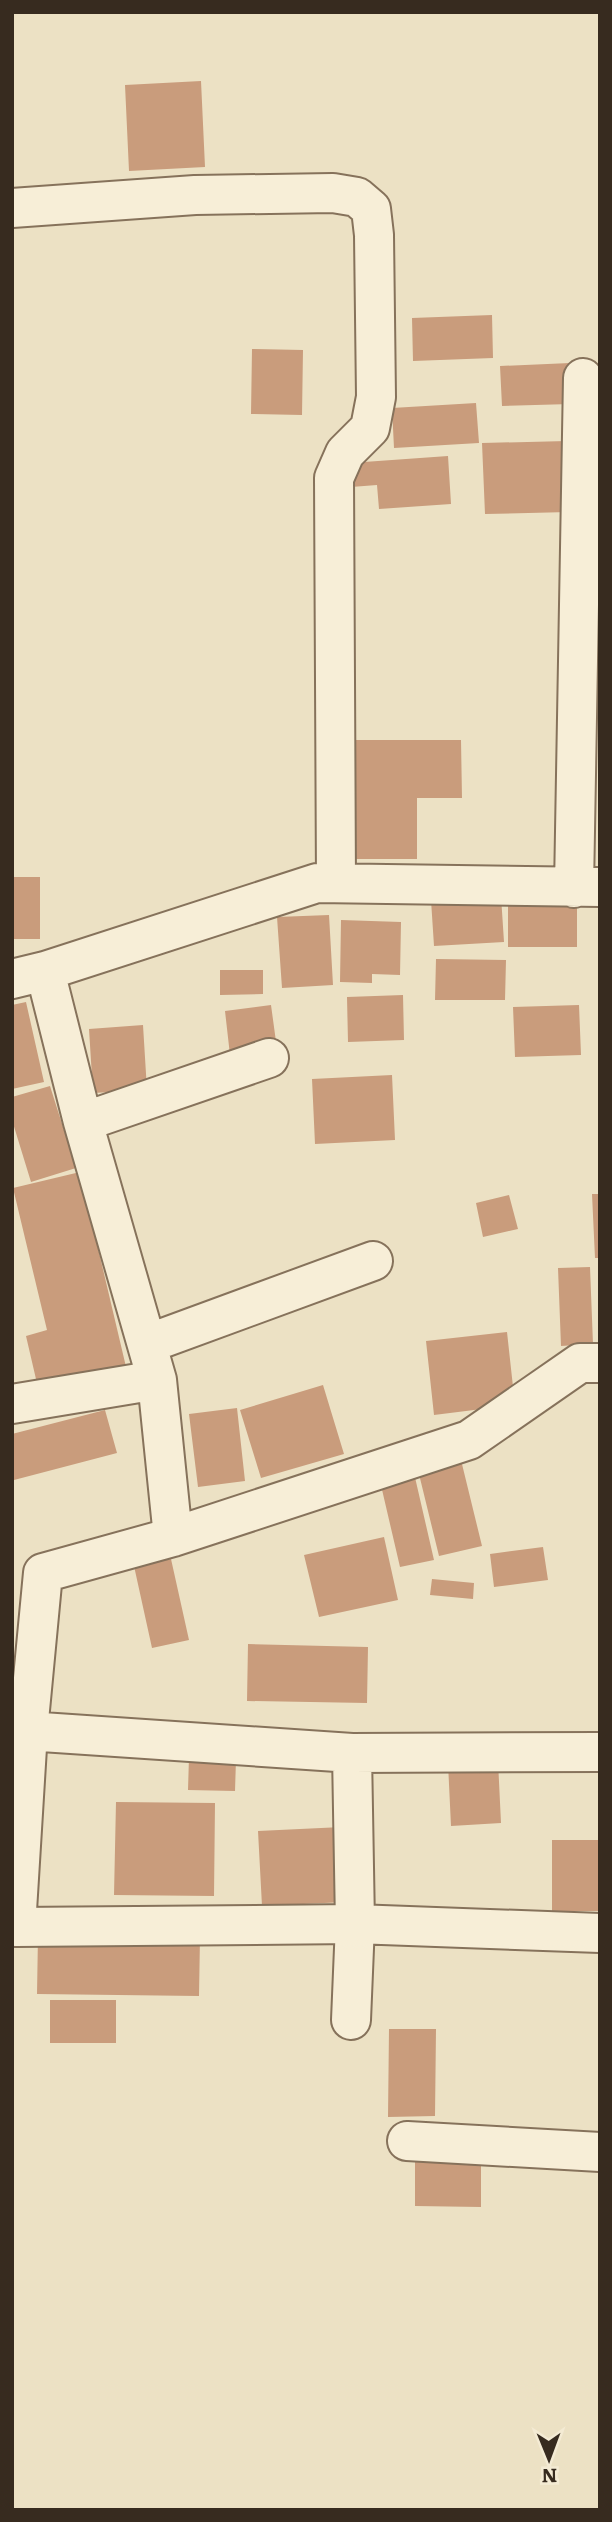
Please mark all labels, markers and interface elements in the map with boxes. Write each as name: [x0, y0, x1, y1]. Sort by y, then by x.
north arrow: [514, 2424, 584, 2494]
text: N: [541, 2463, 558, 2491]

